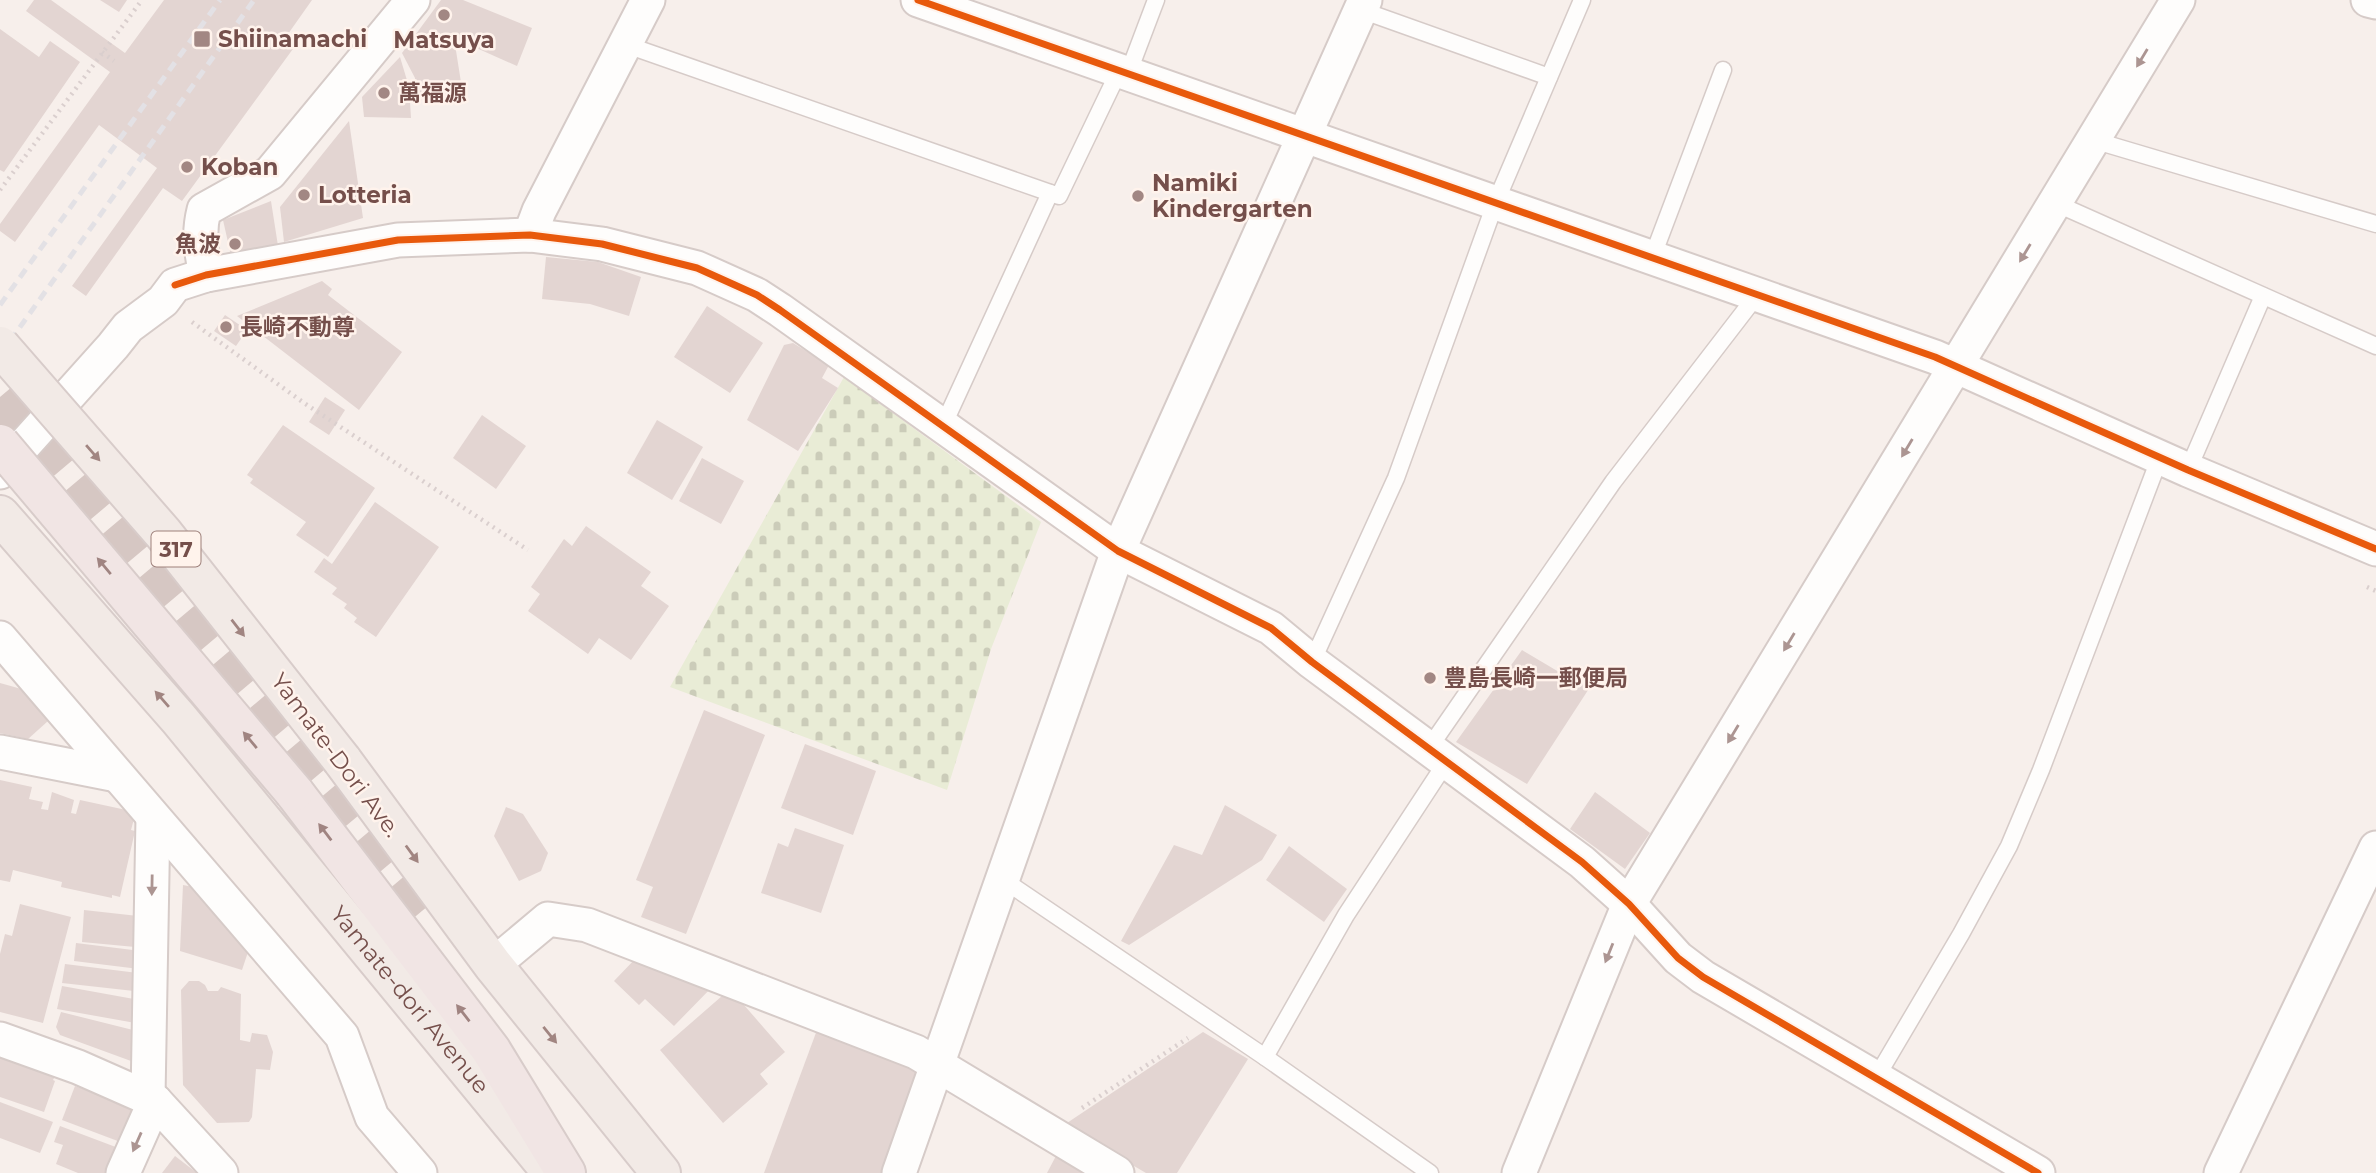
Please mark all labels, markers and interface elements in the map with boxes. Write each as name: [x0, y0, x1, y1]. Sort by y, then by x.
marker: Matsuya: [436, 7, 452, 23]
place label: Shiinamachi: [218, 25, 367, 53]
place label: Matsuya: [393, 26, 495, 54]
marker: Shiinamachi: [192, 29, 212, 49]
one-way arrow: [2136, 49, 2149, 68]
place label: 萬福源: [398, 79, 467, 107]
marker: 萬福源: [376, 85, 392, 101]
place label: Koban: [201, 153, 278, 181]
marker: Koban: [179, 159, 195, 175]
place label: Namiki Kindergarten: [1152, 169, 1313, 223]
place label: Lotteria: [318, 181, 412, 209]
marker: Lotteria: [296, 187, 312, 203]
marker: Namiki Kindergarten: [1130, 188, 1146, 204]
place label: 魚波: [175, 230, 221, 258]
marker: 魚波: [227, 236, 243, 252]
one-way arrow: [2018, 244, 2031, 263]
place label: 長崎不動尊: [240, 313, 355, 341]
marker: 長崎不動尊: [218, 319, 234, 335]
one-way arrow: [1900, 438, 1913, 457]
one-way arrow: [85, 444, 101, 462]
road number: 317: [152, 532, 200, 566]
one-way arrow: [97, 557, 112, 574]
one-way arrow: [231, 619, 246, 637]
one-way arrow: [1782, 633, 1795, 652]
place label: 豊島長崎一郵便局: [1444, 664, 1628, 692]
street label: Yamate-Dori Ave.: [265, 668, 407, 842]
marker: 豊島長崎一郵便局: [1422, 670, 1438, 686]
one-way arrow: [155, 691, 170, 708]
one-way arrow: [1727, 724, 1739, 743]
one-way arrow: [243, 731, 258, 749]
one-way arrow: [318, 823, 332, 841]
one-way arrow: [405, 845, 419, 864]
one-way arrow: [146, 874, 158, 896]
street label: Yamate-dori Avenue: [325, 900, 495, 1099]
one-way arrow: [1604, 942, 1615, 963]
one-way arrow: [456, 1004, 470, 1022]
one-way arrow: [542, 1027, 557, 1044]
one-way arrow: [131, 1132, 143, 1152]

